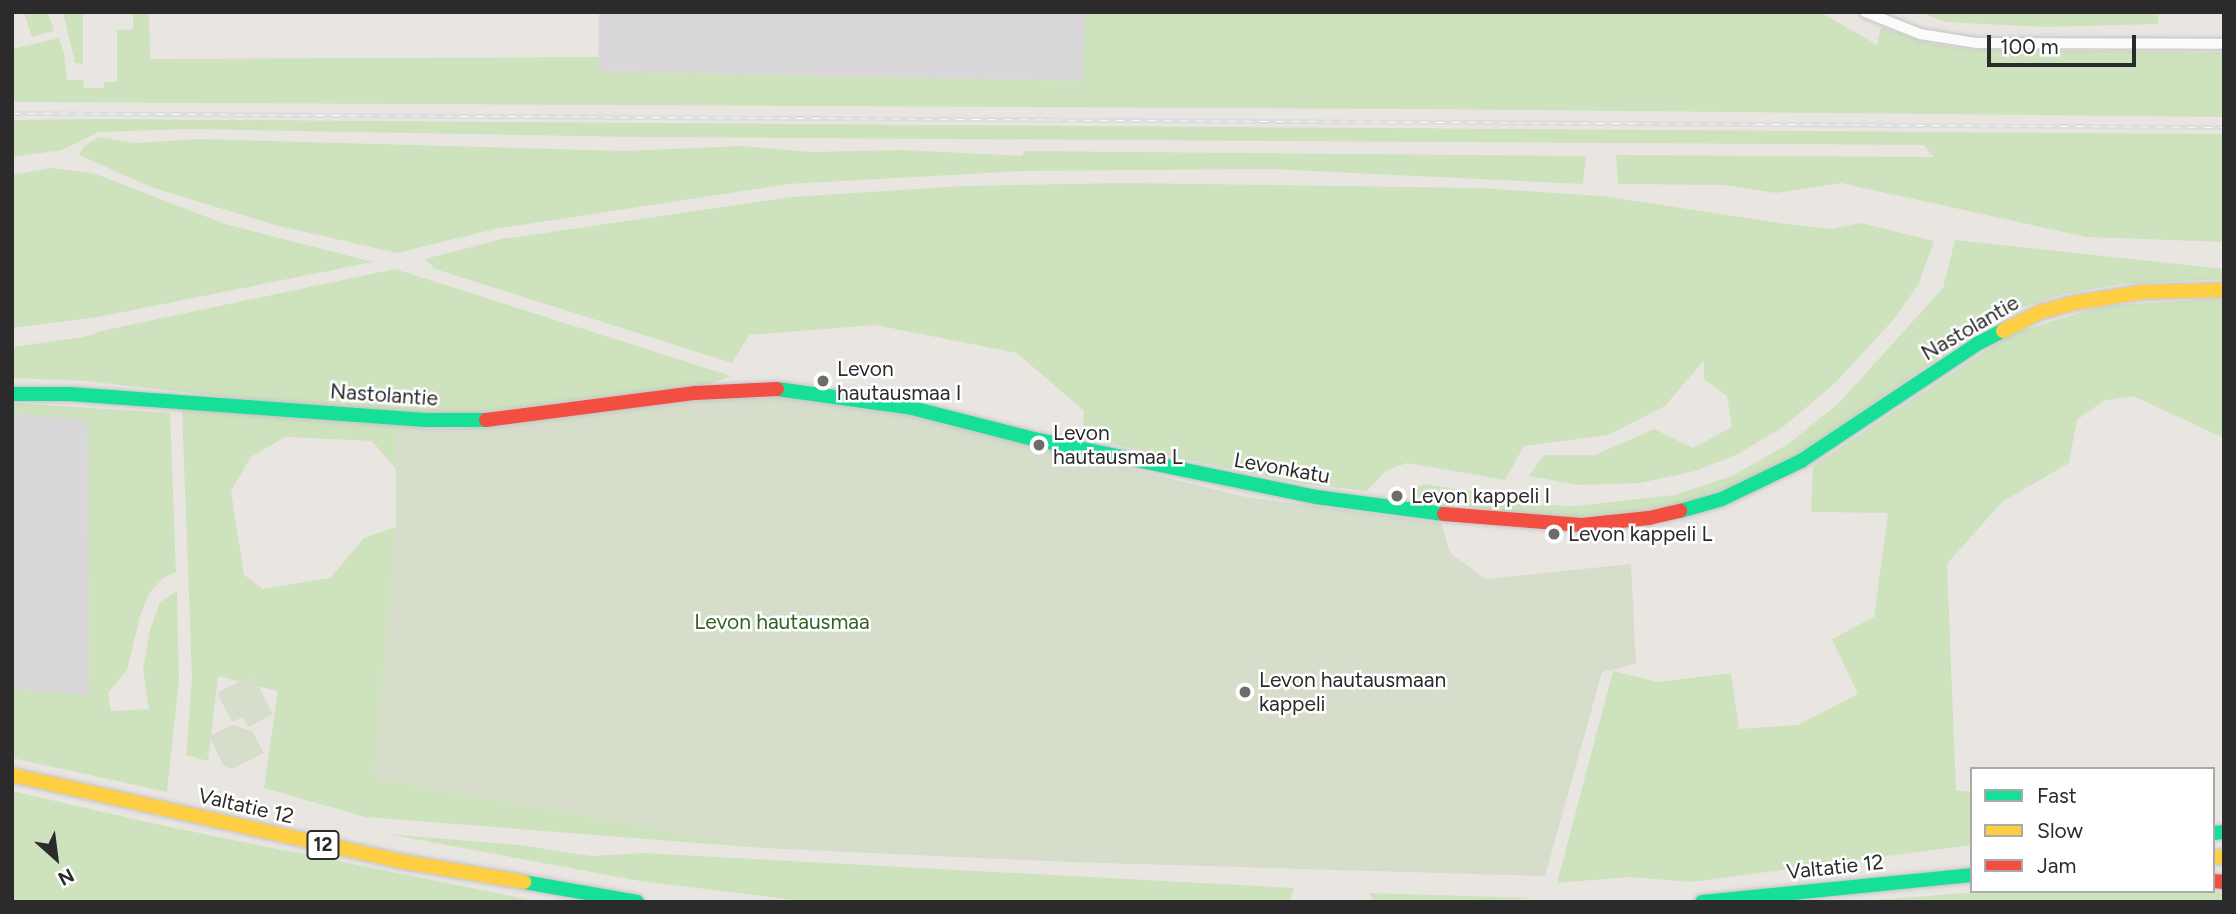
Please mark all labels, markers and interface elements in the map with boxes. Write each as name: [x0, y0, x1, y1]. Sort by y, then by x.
scale bar: [1991, 21, 2140, 65]
text: 100 m: [2000, 34, 2059, 59]
street label: Nastolantie: [1917, 290, 2023, 366]
place label: Levon hautausmaa I: [837, 356, 961, 406]
marker: Levon hautausmaa I: [815, 373, 831, 389]
street label: Nastolantie: [329, 379, 439, 411]
place label: Levon hautausmaa L: [1053, 420, 1183, 470]
marker: Levon hautausmaa L: [1031, 437, 1047, 453]
street label: Levonkatu: [1232, 447, 1332, 489]
place label: Levon kappeli I: [1411, 483, 1550, 509]
marker: Levon kappeli I: [1389, 488, 1405, 504]
place label: Levon kappeli L: [1568, 521, 1712, 547]
marker: Levon kappeli L: [1546, 526, 1562, 542]
park label: Levon hautausmaa: [694, 609, 870, 635]
place label: Levon hautausmaan kappeli: [1259, 667, 1446, 717]
marker: Levon hautausmaan kappeli: [1237, 684, 1253, 700]
legend: [1970, 767, 2215, 893]
street label: Valtatie 12: [196, 783, 296, 829]
text: Fast: [2037, 783, 2077, 808]
text: Slow: [2037, 818, 2083, 843]
north arrow: [21, 823, 91, 893]
road number: 12: [306, 830, 340, 860]
street label: Valtatie 12: [1785, 849, 1885, 885]
text: Jam: [2037, 853, 2076, 878]
text: N: [54, 863, 78, 891]

